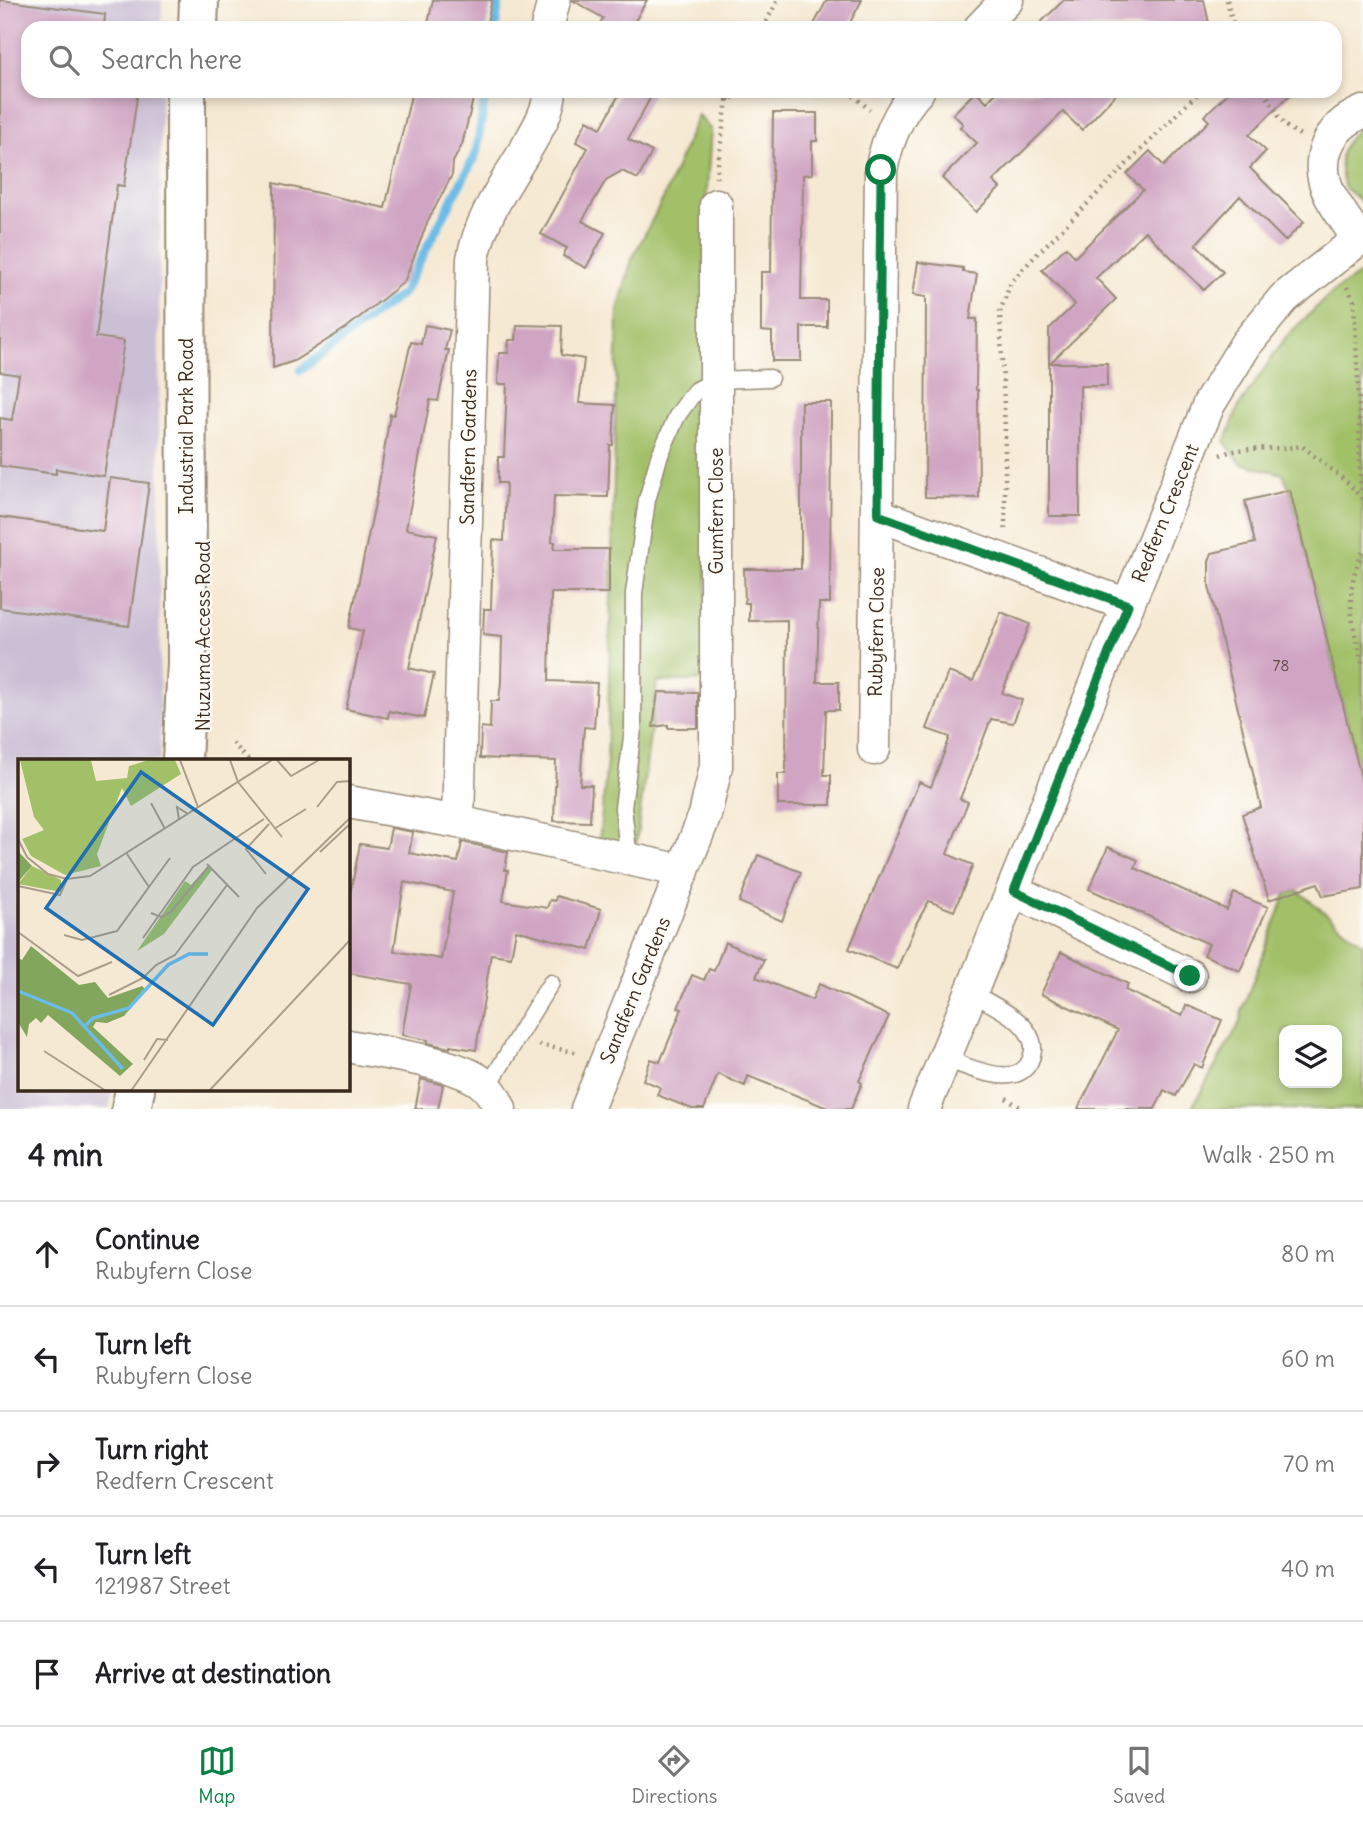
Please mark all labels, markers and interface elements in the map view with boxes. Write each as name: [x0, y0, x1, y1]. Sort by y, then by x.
search box: [21, 21, 1342, 98]
icon: search: [45, 41, 83, 79]
text: Search here: [101, 43, 242, 76]
route start: [865, 154, 896, 185]
street label: Industrial Park Road: [174, 338, 198, 514]
street label: Sandfern Gardens: [455, 369, 481, 525]
street label: Redfern Crescent: [1126, 440, 1204, 586]
street label: Gumfern Close: [704, 448, 728, 574]
street label: Ntuzuma Access Road: [191, 541, 215, 731]
street label: Rubyfern Close: [863, 567, 889, 697]
house number: 78: [1272, 655, 1290, 675]
inset map: [18, 759, 350, 1092]
street label: Sandfern Gardens: [595, 913, 675, 1067]
route end: [1174, 960, 1205, 991]
map controls: [1279, 1025, 1342, 1088]
button: layers: [1279, 1025, 1342, 1088]
text: 4 min: [28, 1136, 103, 1174]
text: Walk · 250 m: [1202, 1140, 1335, 1169]
text: Continue: [95, 1223, 200, 1256]
icon: ahead: [28, 1235, 66, 1273]
text: 80 m: [1281, 1239, 1335, 1268]
text: Rubyfern Close: [95, 1256, 252, 1285]
text: Turn left: [95, 1328, 191, 1361]
icon: left: [28, 1340, 66, 1378]
text: 60 m: [1281, 1344, 1335, 1373]
text: Rubyfern Close: [95, 1361, 252, 1390]
text: Turn right: [95, 1433, 208, 1466]
icon: right: [28, 1445, 66, 1483]
text: 70 m: [1283, 1449, 1335, 1478]
text: Redfern Crescent: [95, 1466, 274, 1495]
text: Turn left: [95, 1538, 191, 1571]
icon: left: [28, 1550, 66, 1588]
text: 40 m: [1281, 1554, 1335, 1583]
text: 121987 Street: [95, 1571, 230, 1600]
icon: arrive: [28, 1655, 66, 1693]
text: Arrive at destination: [95, 1657, 331, 1690]
tab: Map: [198, 1742, 236, 1808]
tab: Directions: [632, 1742, 717, 1808]
tab: Saved: [1113, 1742, 1165, 1808]

